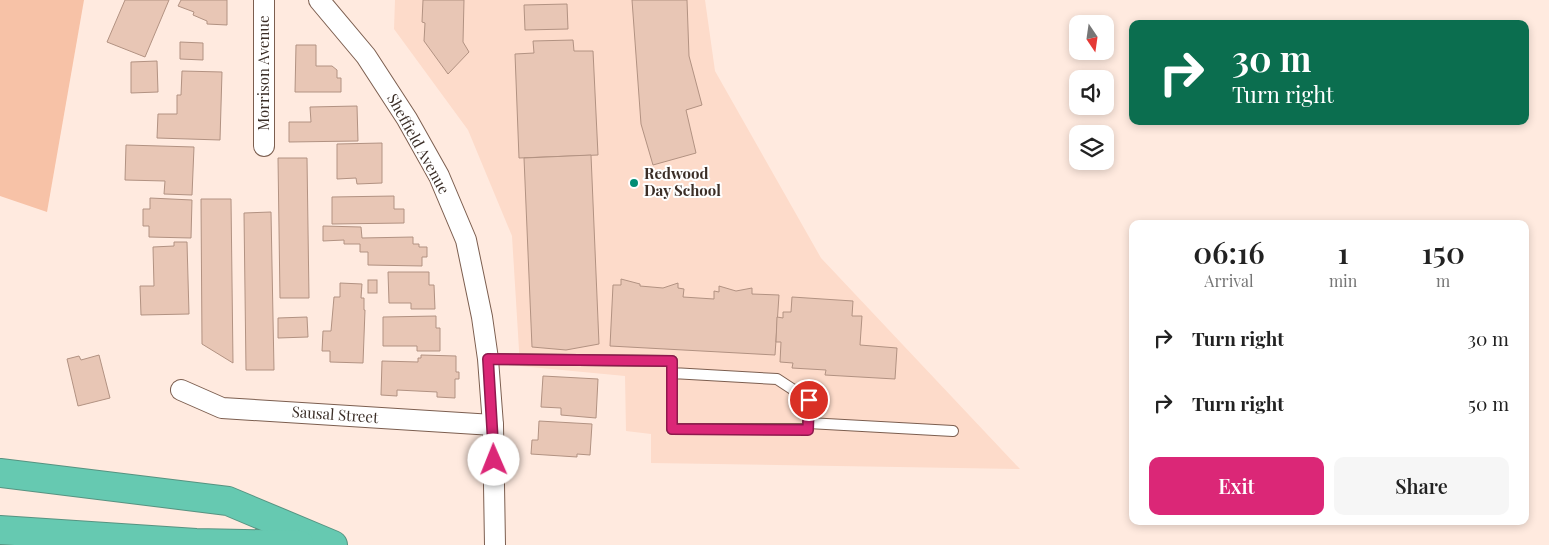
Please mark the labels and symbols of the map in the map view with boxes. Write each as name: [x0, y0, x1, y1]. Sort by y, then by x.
street label: Morrison Avenue: [253, 15, 273, 131]
north arrow: [1069, 15, 1114, 60]
street label: Sheffield Avenue: [383, 90, 455, 197]
place label: Redwood Day School: [644, 163, 721, 200]
marker: Redwood Day School: [628, 177, 640, 189]
pin: [788, 379, 830, 421]
street label: Sausal Street: [291, 401, 380, 427]
position arrow: [467, 433, 519, 485]

